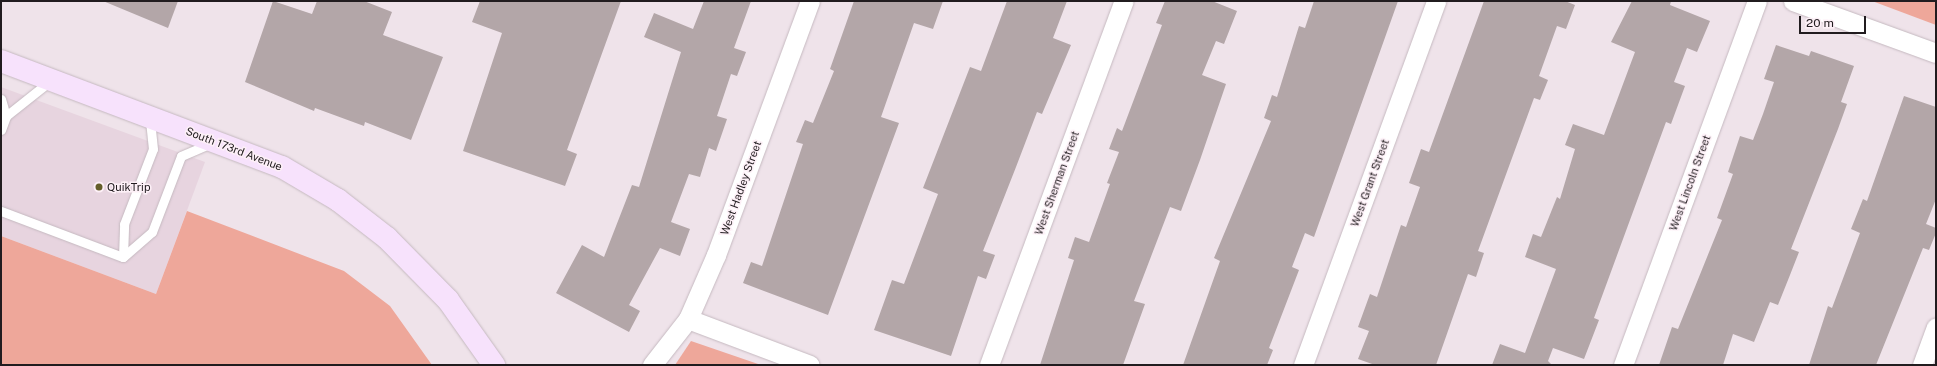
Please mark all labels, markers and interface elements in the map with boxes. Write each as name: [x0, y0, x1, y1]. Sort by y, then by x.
scale bar: [1801, 8, 1868, 34]
text: 20 m: [1806, 16, 1834, 30]
street label: South 173rd Avenue: [184, 125, 284, 173]
street label: West Sherman Street: [1032, 129, 1082, 237]
street label: West Lincoln Street: [1667, 133, 1713, 233]
street label: West Grant Street: [1348, 138, 1392, 228]
street label: West Hadley Street: [718, 139, 764, 237]
place label: QuikTrip: [107, 180, 150, 194]
marker: QuikTrip: [94, 182, 104, 192]

